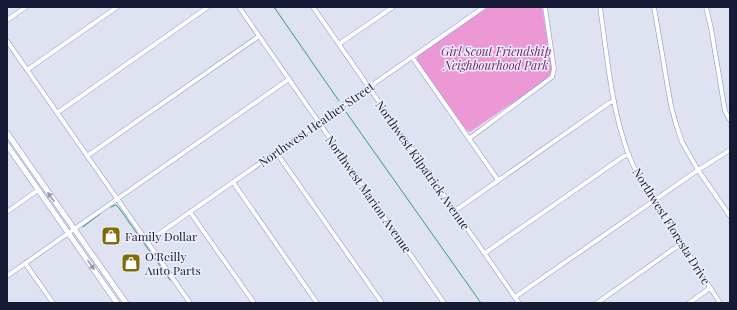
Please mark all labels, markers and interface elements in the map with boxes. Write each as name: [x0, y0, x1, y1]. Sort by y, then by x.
park label: Girl Scout Friendship Neighbourhood Park: [441, 43, 551, 73]
street label: Northwest Heather Street: [255, 78, 378, 170]
street label: Northwest Kilpatrick Avenue: [372, 97, 474, 233]
street label: Northwest Marion Avenue: [322, 132, 416, 256]
street label: Northwest Floresta Drive: [630, 165, 714, 287]
one-way arrow: [47, 192, 55, 202]
shop icon: Family Dollar: [100, 225, 122, 247]
place label: Family Dollar: [125, 228, 198, 244]
place label: O'Reilly Auto Parts: [144, 248, 201, 278]
shop icon: O'Reilly Auto Parts: [120, 252, 142, 274]
one-way arrow: [87, 260, 95, 270]

